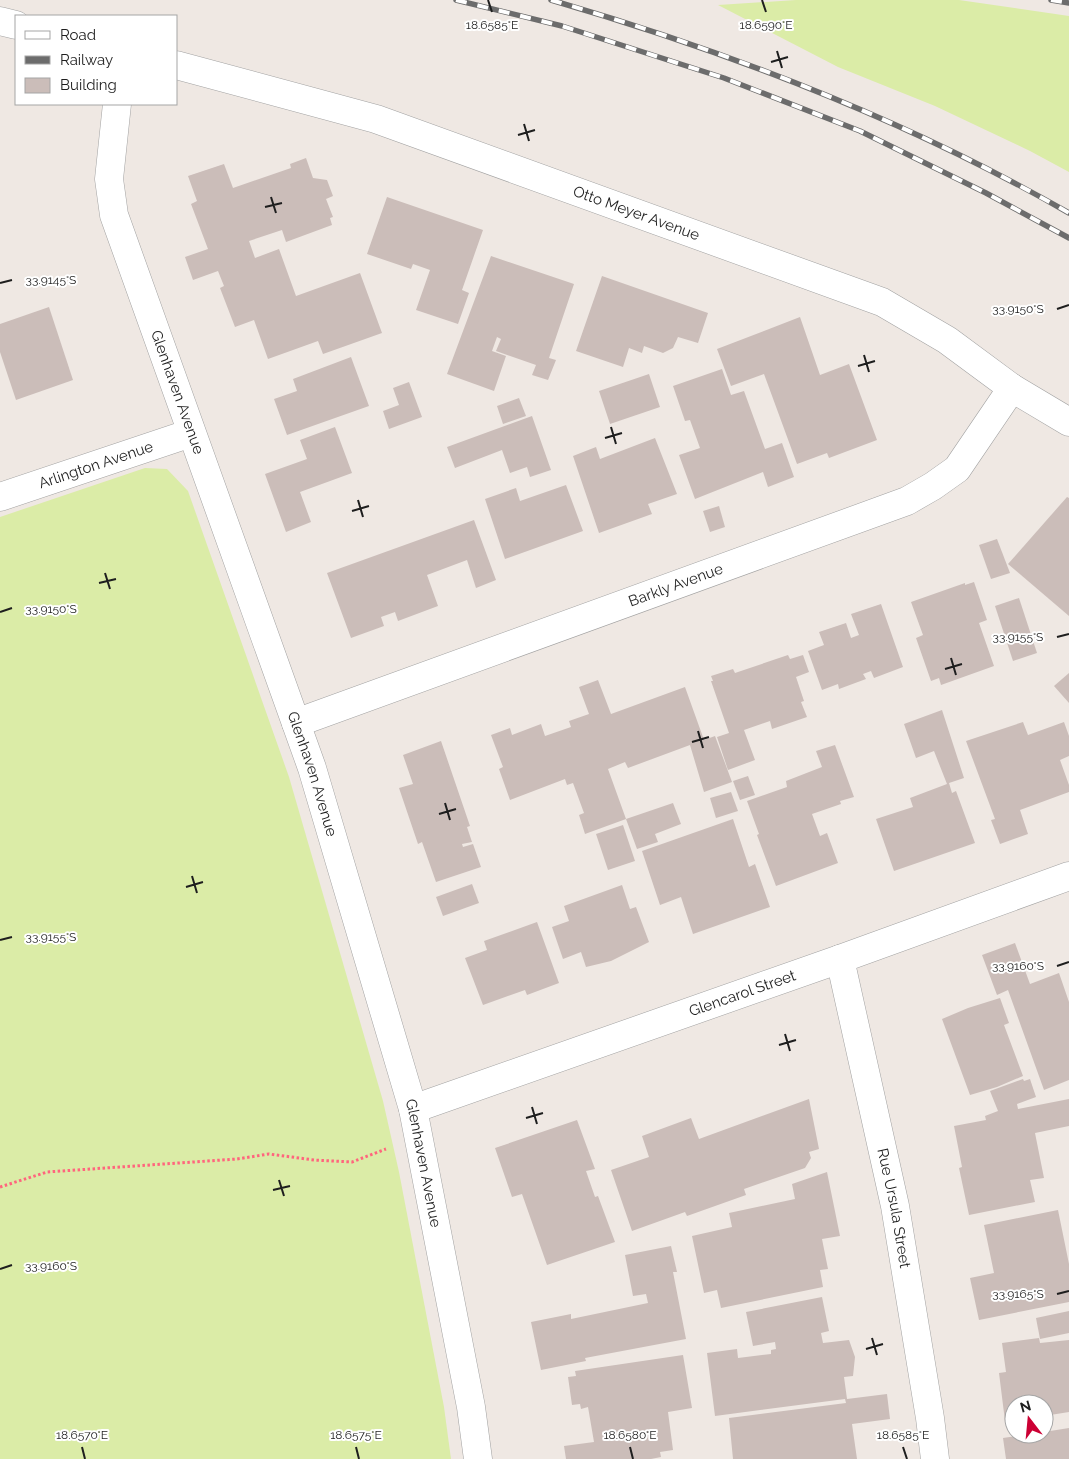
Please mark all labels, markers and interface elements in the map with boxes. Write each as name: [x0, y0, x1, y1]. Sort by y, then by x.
legend: [15, 15, 178, 105]
text: 18.6585°E: [466, 18, 518, 32]
text: 18.6590°E: [740, 18, 792, 32]
text: Road: [60, 26, 96, 44]
text: Railway: [60, 51, 113, 69]
text: Building: [60, 76, 117, 94]
street label: Otto Meyer Avenue: [571, 182, 702, 244]
text: 33.9145°S: [26, 273, 76, 287]
text: 33.9150°S: [992, 302, 1044, 316]
street label: Glenhaven Avenue: [147, 328, 208, 457]
street label: Arlington Avenue: [36, 437, 155, 492]
street label: Barkly Avenue: [626, 560, 726, 610]
text: 33.9150°S: [25, 602, 77, 616]
text: 33.9155°S: [993, 630, 1043, 644]
street label: Glenhaven Avenue: [284, 709, 341, 839]
text: 33.9155°S: [26, 930, 76, 944]
text: 33.9160°S: [992, 959, 1044, 973]
street label: Glencarol Street: [686, 966, 798, 1020]
street label: Glenhaven Avenue: [402, 1097, 445, 1229]
street label: Rue Ursula Street: [873, 1147, 914, 1269]
text: 33.9160°S: [25, 1259, 77, 1273]
text: 33.9165°S: [992, 1287, 1044, 1301]
north arrow: [1004, 1394, 1054, 1444]
text: N: [1018, 1397, 1033, 1416]
text: 18.6570°E: [56, 1428, 108, 1442]
text: 18.6575°E: [330, 1428, 382, 1442]
text: 18.6580°E: [603, 1428, 657, 1442]
text: 18.6585°E: [877, 1428, 929, 1442]

